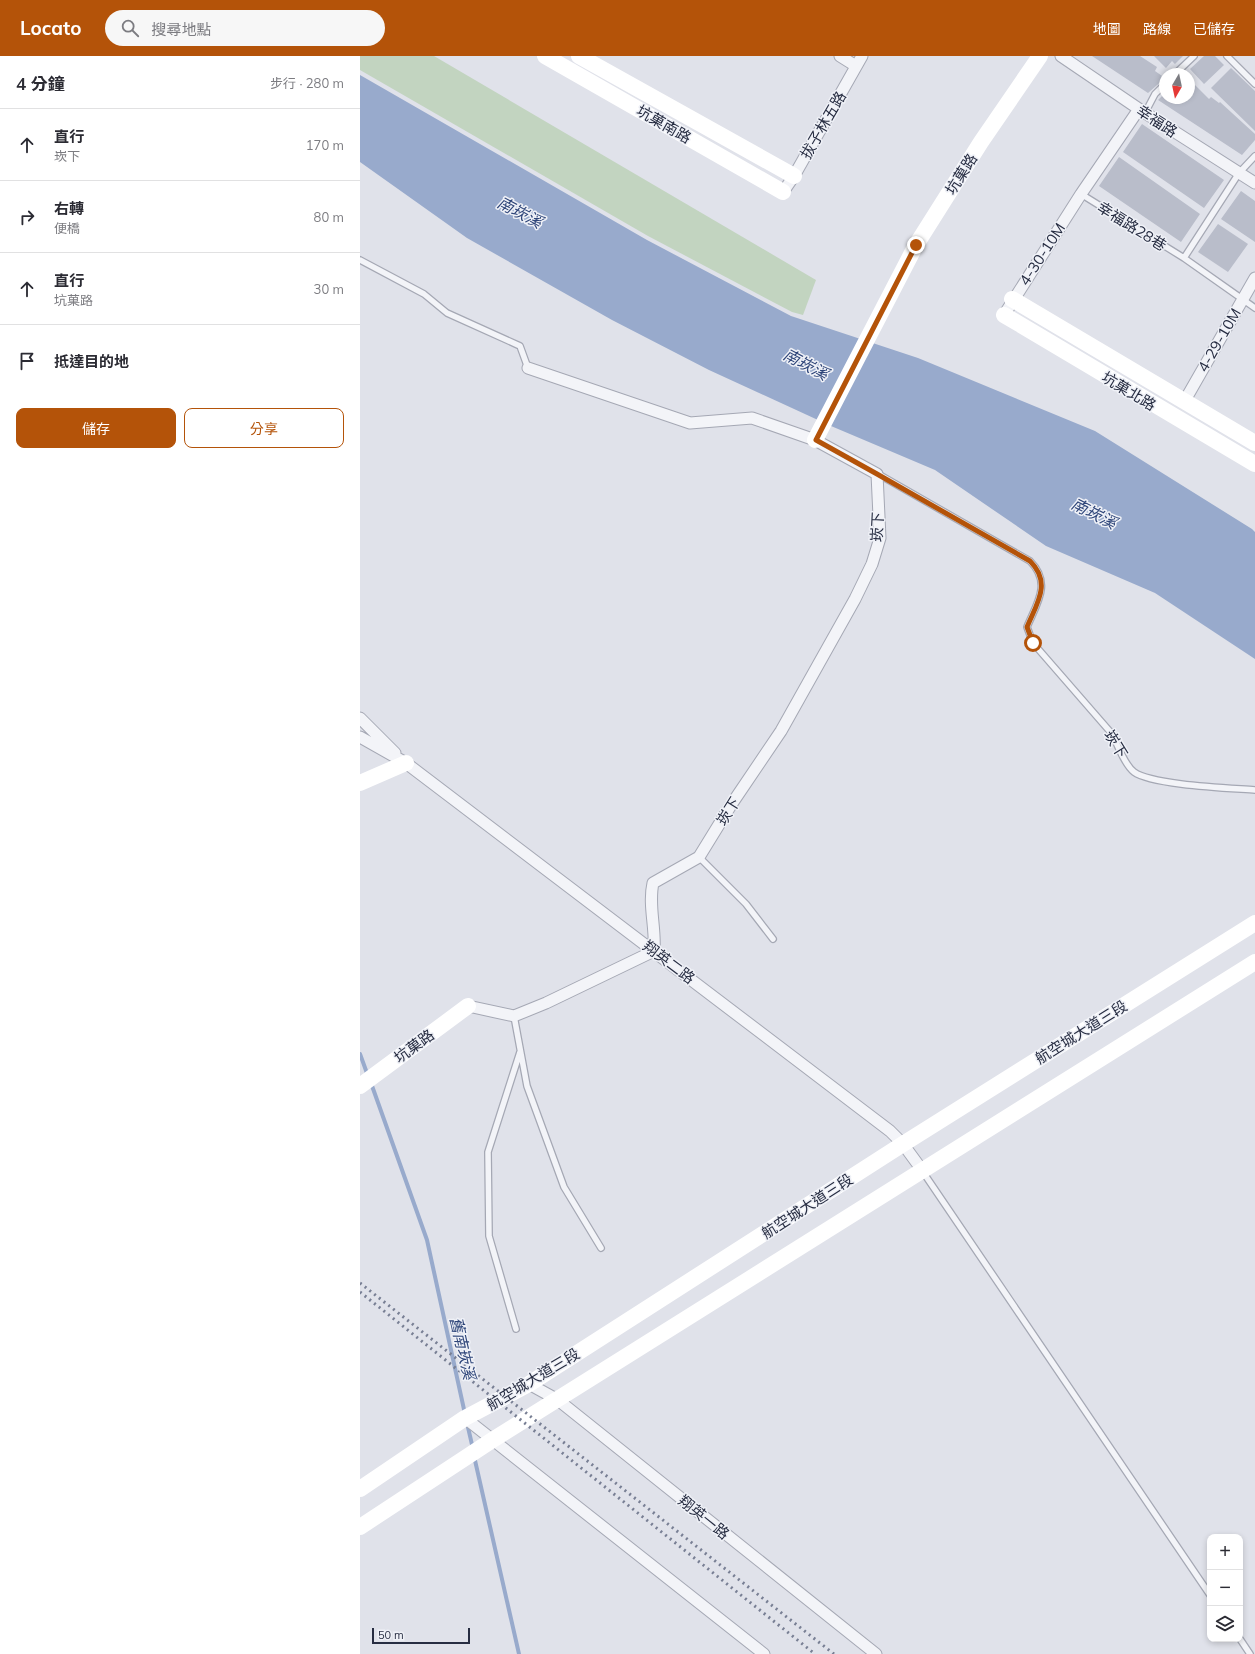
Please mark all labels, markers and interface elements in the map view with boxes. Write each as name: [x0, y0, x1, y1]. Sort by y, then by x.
search box: [105, 10, 385, 46]
text: Locato: [20, 16, 81, 40]
icon: search: [119, 17, 141, 39]
text: 搜尋地點: [151, 20, 211, 39]
text: 地圖: [1093, 20, 1121, 38]
text: 路線: [1143, 20, 1171, 38]
text: 已儲存: [1193, 20, 1235, 38]
north arrow: [1159, 68, 1195, 104]
text: 4 分鐘: [16, 73, 65, 94]
text: 步行 · 280 m: [270, 75, 344, 91]
street label: 拔子林五路: [796, 88, 850, 162]
street label: 坑菓南路: [633, 101, 695, 147]
street label: 幸福路: [1133, 101, 1181, 141]
text: 直行: [54, 127, 84, 146]
icon: ahead: [16, 134, 38, 156]
text: 170 m: [306, 137, 344, 153]
text: 崁下: [54, 148, 80, 164]
street label: 坑菓路: [941, 150, 981, 198]
water label: 南崁溪: [494, 192, 548, 233]
street label: 幸福路28巷: [1094, 197, 1170, 255]
text: 右轉: [54, 199, 84, 218]
icon: right: [16, 206, 38, 228]
text: 80 m: [314, 209, 344, 225]
street label: 4-30-10M: [1015, 219, 1069, 289]
text: 便橋: [54, 220, 80, 236]
route end: [907, 236, 925, 254]
text: 直行: [54, 271, 84, 290]
icon: ahead: [16, 278, 38, 300]
text: 30 m: [314, 281, 344, 297]
text: 坑菓路: [54, 292, 93, 308]
street label: 4-29-10M: [1193, 305, 1245, 375]
water label: 南崁溪: [780, 344, 834, 385]
icon: arrive: [16, 350, 38, 372]
text: 抵達目的地: [54, 352, 129, 371]
street label: 坑菓北路: [1098, 367, 1160, 415]
button: 儲存: [16, 408, 176, 448]
button: 分享: [184, 408, 344, 448]
water label: 南崁溪: [1068, 493, 1122, 534]
street label: 崁下: [867, 512, 887, 542]
route start: [1024, 634, 1042, 652]
street label: 崁下: [1100, 726, 1132, 762]
street label: 崁下: [712, 793, 744, 829]
street label: 翔英二路: [639, 936, 699, 988]
street label: 航空城大道三段: [1031, 996, 1131, 1068]
street label: 坑菓路: [390, 1025, 438, 1067]
street label: 航空城大道三段: [758, 1169, 856, 1243]
water label: 舊南崁溪: [446, 1315, 480, 1383]
street label: 航空城大道三段: [483, 1344, 583, 1414]
street label: 翔英一路: [675, 1491, 733, 1543]
map controls: [1207, 1534, 1243, 1642]
button: +: [1207, 1534, 1243, 1570]
button: −: [1207, 1570, 1243, 1606]
button: layers: [1207, 1606, 1243, 1642]
scale bar: [372, 1626, 470, 1645]
text: 50 m: [378, 1628, 404, 1642]

